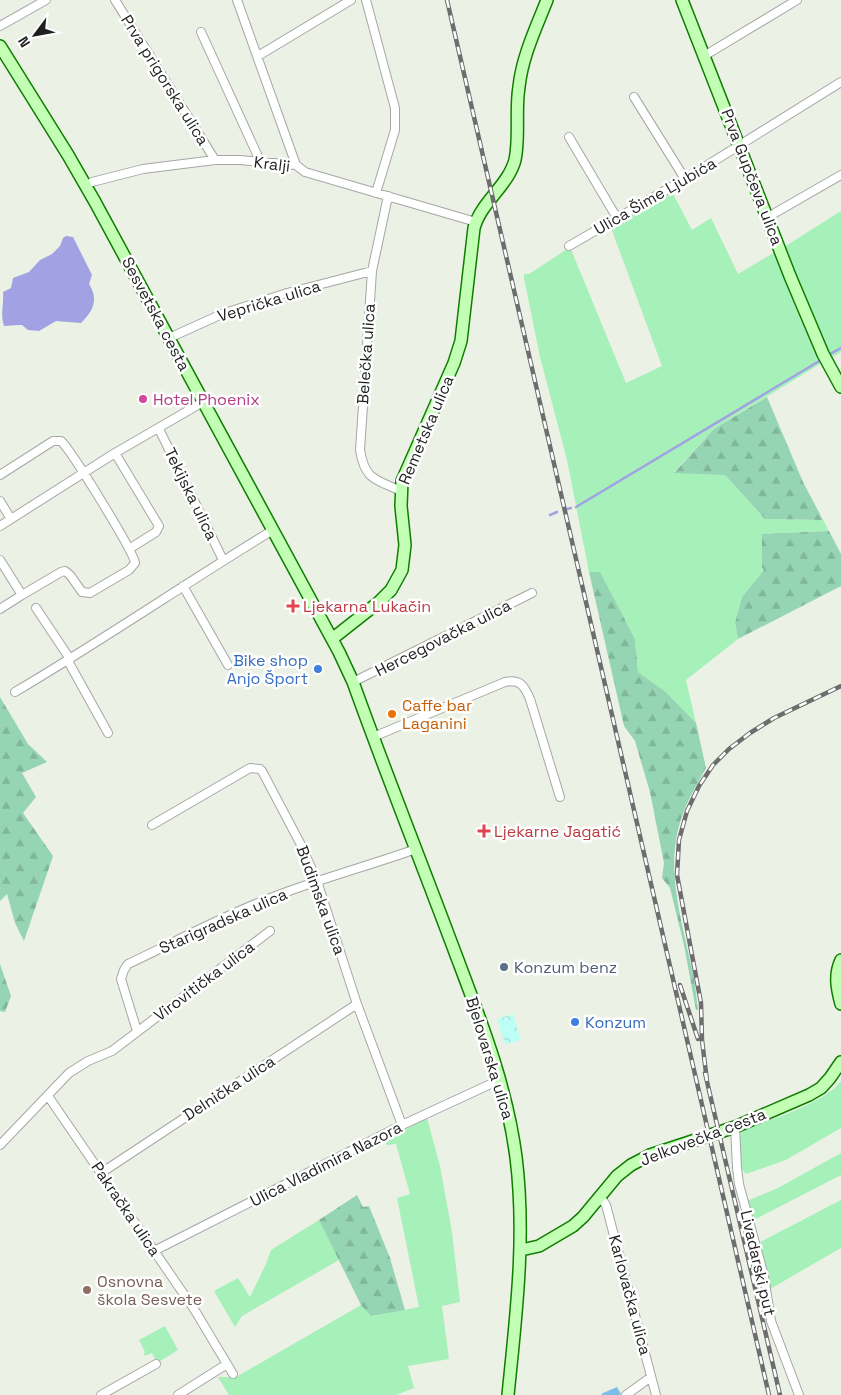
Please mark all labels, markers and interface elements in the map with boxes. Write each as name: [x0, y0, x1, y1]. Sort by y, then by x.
north arrow: [10, 10, 60, 60]
street label: Prva prigorska ulica: [116, 11, 214, 149]
text: N: [14, 33, 34, 51]
street label: Prva Gupčeva ulica: [716, 106, 788, 248]
street label: Kralji: [253, 151, 291, 177]
street label: Ulica Šime Ljubića: [590, 152, 720, 240]
street label: Sesvetska cesta: [117, 253, 195, 375]
street label: Veprička ulica: [215, 275, 323, 327]
street label: Belečka ulica: [352, 303, 380, 405]
street label: Remetska ulica: [394, 372, 458, 488]
place label: Hotel Phoenix: [153, 389, 260, 410]
marker: Hotel Phoenix: [137, 393, 149, 405]
street label: Tekijska ulica: [160, 444, 222, 544]
street label: Hercegovačka ulica: [372, 595, 514, 681]
place label: Ljekarna Lukačin: [303, 596, 431, 617]
marker: Ljekarna Lukačin: [287, 600, 299, 612]
place label: Bike shop Anjo Šport: [227, 650, 308, 689]
marker: Bike shop Anjo Šport: [312, 663, 324, 675]
place label: Caffe bar Laganini: [402, 695, 472, 734]
marker: Caffe bar Laganini: [386, 708, 398, 720]
place label: Ljekarne Jagatić: [494, 821, 621, 842]
marker: Ljekarne Jagatić: [478, 825, 490, 837]
street label: Budimska ulica: [291, 842, 351, 958]
street label: Starigradska ulica: [156, 883, 290, 959]
street label: Virovitička ulica: [149, 936, 259, 1026]
place label: Konzum benz: [514, 957, 617, 978]
marker: Konzum benz: [498, 961, 510, 973]
street label: Bjelovarska ulica: [461, 994, 519, 1122]
place label: Konzum: [585, 1012, 646, 1033]
marker: Konzum: [569, 1016, 581, 1028]
street label: Delnička ulica: [179, 1050, 279, 1126]
street label: Jelkovečka cesta: [637, 1103, 769, 1171]
street label: Ulica Vladimira Nazora: [247, 1117, 405, 1211]
street label: Pakračka ulica: [87, 1158, 165, 1260]
street label: Livadarski put: [736, 1208, 780, 1318]
street label: Karlovačka ulica: [604, 1233, 656, 1357]
place label: Osnovna škola Sesvete: [97, 1271, 202, 1310]
marker: Osnovna škola Sesvete: [81, 1284, 93, 1296]

